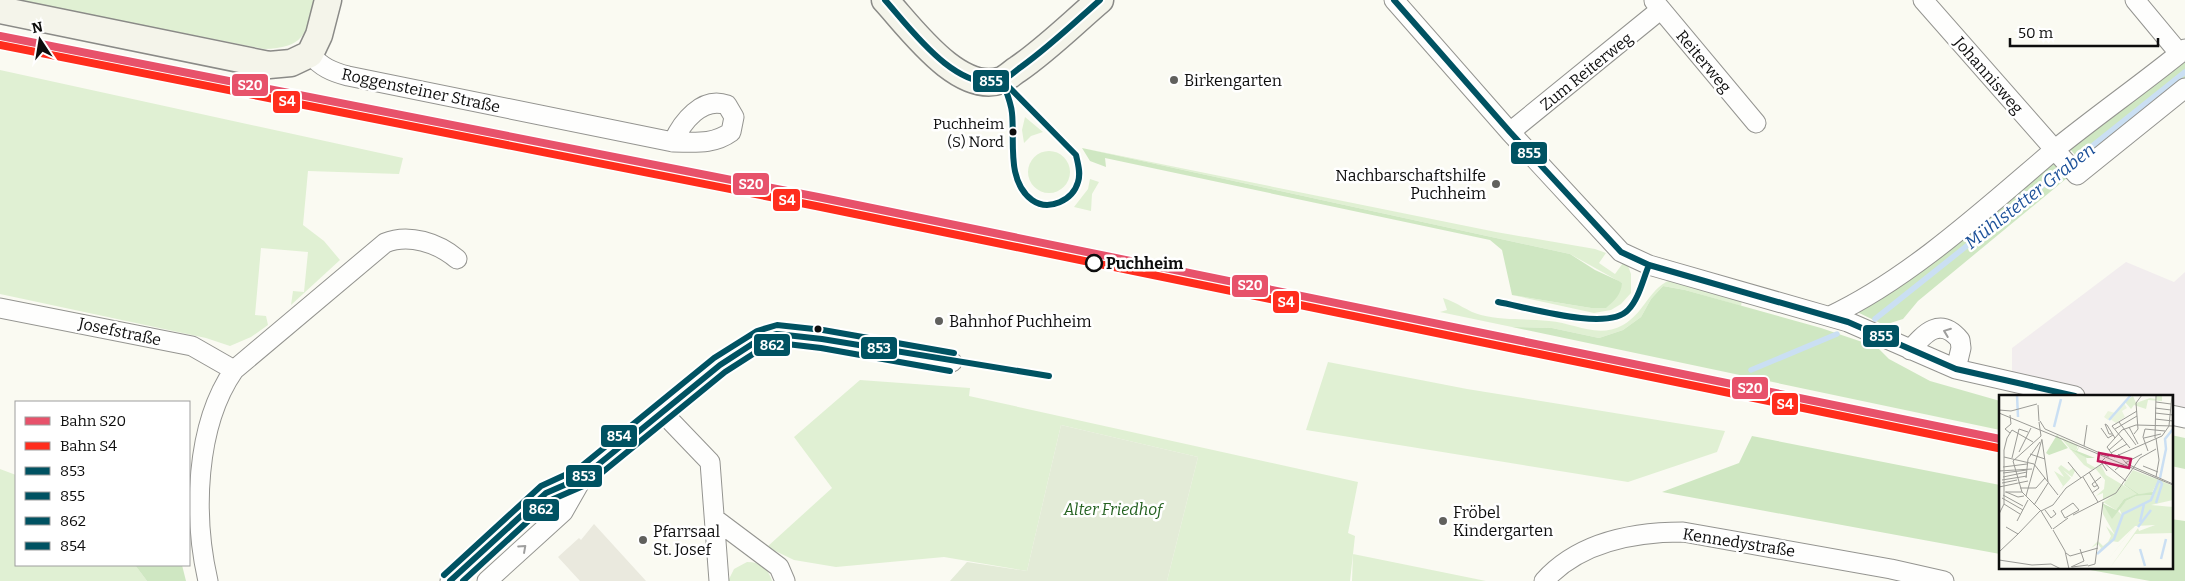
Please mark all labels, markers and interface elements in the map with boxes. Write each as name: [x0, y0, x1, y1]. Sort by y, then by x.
north arrow: [15, 15, 65, 65]
scale bar: [2010, 15, 2158, 47]
text: N: [30, 18, 45, 37]
text: 50 m: [2018, 24, 2054, 42]
street label: Reiterweg: [1672, 26, 1735, 96]
street label: Zum Reiterweg: [1536, 28, 1636, 114]
street label: Johannisweg: [1949, 32, 2027, 118]
street label: Roggensteiner Straße: [340, 64, 502, 117]
line badge: 855: [972, 69, 1010, 93]
place label: Birkengarten: [1184, 71, 1282, 90]
line badge: S20: [231, 73, 269, 97]
text: 855: [979, 73, 1003, 90]
marker: Birkengarten: [1168, 74, 1180, 86]
text: S20: [237, 77, 263, 94]
line badge: S4: [272, 90, 301, 114]
text: S4: [279, 93, 296, 110]
place label: Puchheim (S) Nord: [933, 115, 1005, 151]
marker: Puchheim (S) Nord: [1008, 127, 1018, 137]
water label: Mühlstetter Graben: [1961, 138, 2099, 254]
line badge: 855: [1510, 141, 1548, 165]
text: 855: [1517, 145, 1541, 162]
place label: Nachbarschaftshilfe Puchheim: [1335, 166, 1486, 203]
line badge: S20: [732, 172, 770, 196]
text: S20: [738, 176, 764, 193]
marker: Nachbarschaftshilfe Puchheim: [1490, 178, 1502, 190]
line badge: S4: [772, 188, 801, 212]
text: S4: [779, 192, 796, 209]
marker: Puchheim: [1085, 254, 1103, 272]
place label: Puchheim: [1106, 254, 1184, 273]
line badge: S20: [1231, 274, 1269, 298]
text: S20: [1237, 277, 1263, 294]
line badge: S4: [1272, 290, 1300, 314]
text: S4: [1278, 294, 1295, 311]
place label: Bahnhof Puchheim: [949, 312, 1092, 331]
street label: Josefstraße: [76, 313, 163, 350]
marker: Bahnhof Puchheim: [933, 315, 945, 327]
unlabelled marker: [813, 324, 823, 334]
line badge: 855: [1862, 324, 1900, 348]
text: 855: [1869, 328, 1893, 345]
one-way arrow: [1943, 328, 1952, 338]
line badge: 862: [753, 333, 791, 357]
line badge: 853: [860, 336, 898, 360]
text: 862: [760, 337, 784, 354]
text: 853: [867, 340, 891, 357]
line badge: S20: [1731, 376, 1769, 400]
text: S20: [1737, 380, 1763, 397]
line badge: S4: [1771, 392, 1799, 416]
inset map: [1999, 395, 2172, 568]
text: S4: [1777, 396, 1794, 413]
legend: [15, 401, 190, 566]
text: Bahn S20: [60, 412, 126, 430]
line badge: 854: [600, 424, 638, 448]
text: 854: [607, 428, 632, 445]
text: Bahn S4: [60, 437, 117, 455]
text: 853: [60, 462, 85, 480]
line badge: 853: [565, 464, 603, 488]
text: 853: [572, 468, 596, 485]
text: 855: [60, 487, 85, 505]
line badge: 862: [522, 498, 560, 522]
park label: Alter Friedhof: [1063, 500, 1165, 519]
text: 862: [529, 501, 553, 518]
place label: Fröbel Kindergarten: [1453, 503, 1553, 540]
text: 862: [60, 512, 86, 530]
marker: Fröbel Kindergarten: [1437, 515, 1449, 527]
place label: Pfarrsaal St. Josef: [653, 522, 720, 559]
street label: Kennedystraße: [1681, 524, 1796, 561]
marker: Pfarrsaal St. Josef: [637, 534, 649, 546]
text: 854: [60, 537, 86, 555]
one-way arrow: [518, 545, 527, 554]

